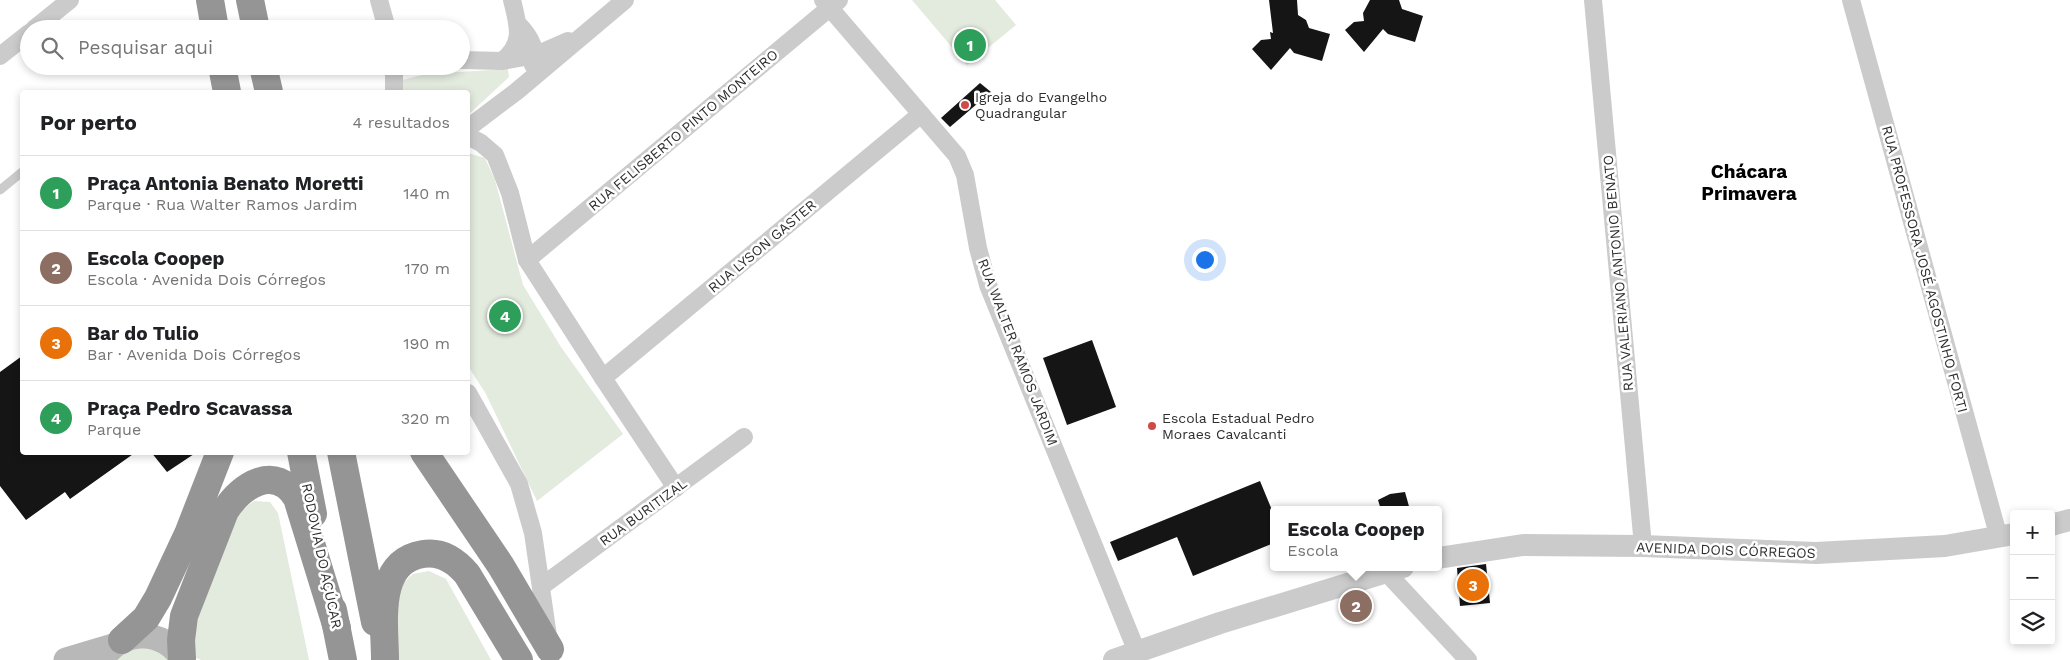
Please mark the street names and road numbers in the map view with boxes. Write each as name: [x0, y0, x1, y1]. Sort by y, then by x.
street label: RUA FELISBERTO PINTO MONTEIRO: [585, 46, 781, 214]
street label: RUA PROFESSORA JOSÉ AGOSTINHO FORTI: [1879, 124, 1971, 414]
street label: RUA VALERIANO ANTONIO BENATO: [1600, 154, 1636, 392]
street label: RUA LYSON GASTER: [705, 196, 819, 296]
street label: RUA WALTER RAMOS JARDIM: [975, 256, 1061, 448]
street label: RUA BURITIZAL: [596, 475, 690, 549]
street label: RODOVIA DO AÇÚCAR: [299, 482, 345, 630]
street label: AVENIDA DOIS CÓRREGOS: [1636, 539, 1816, 561]

